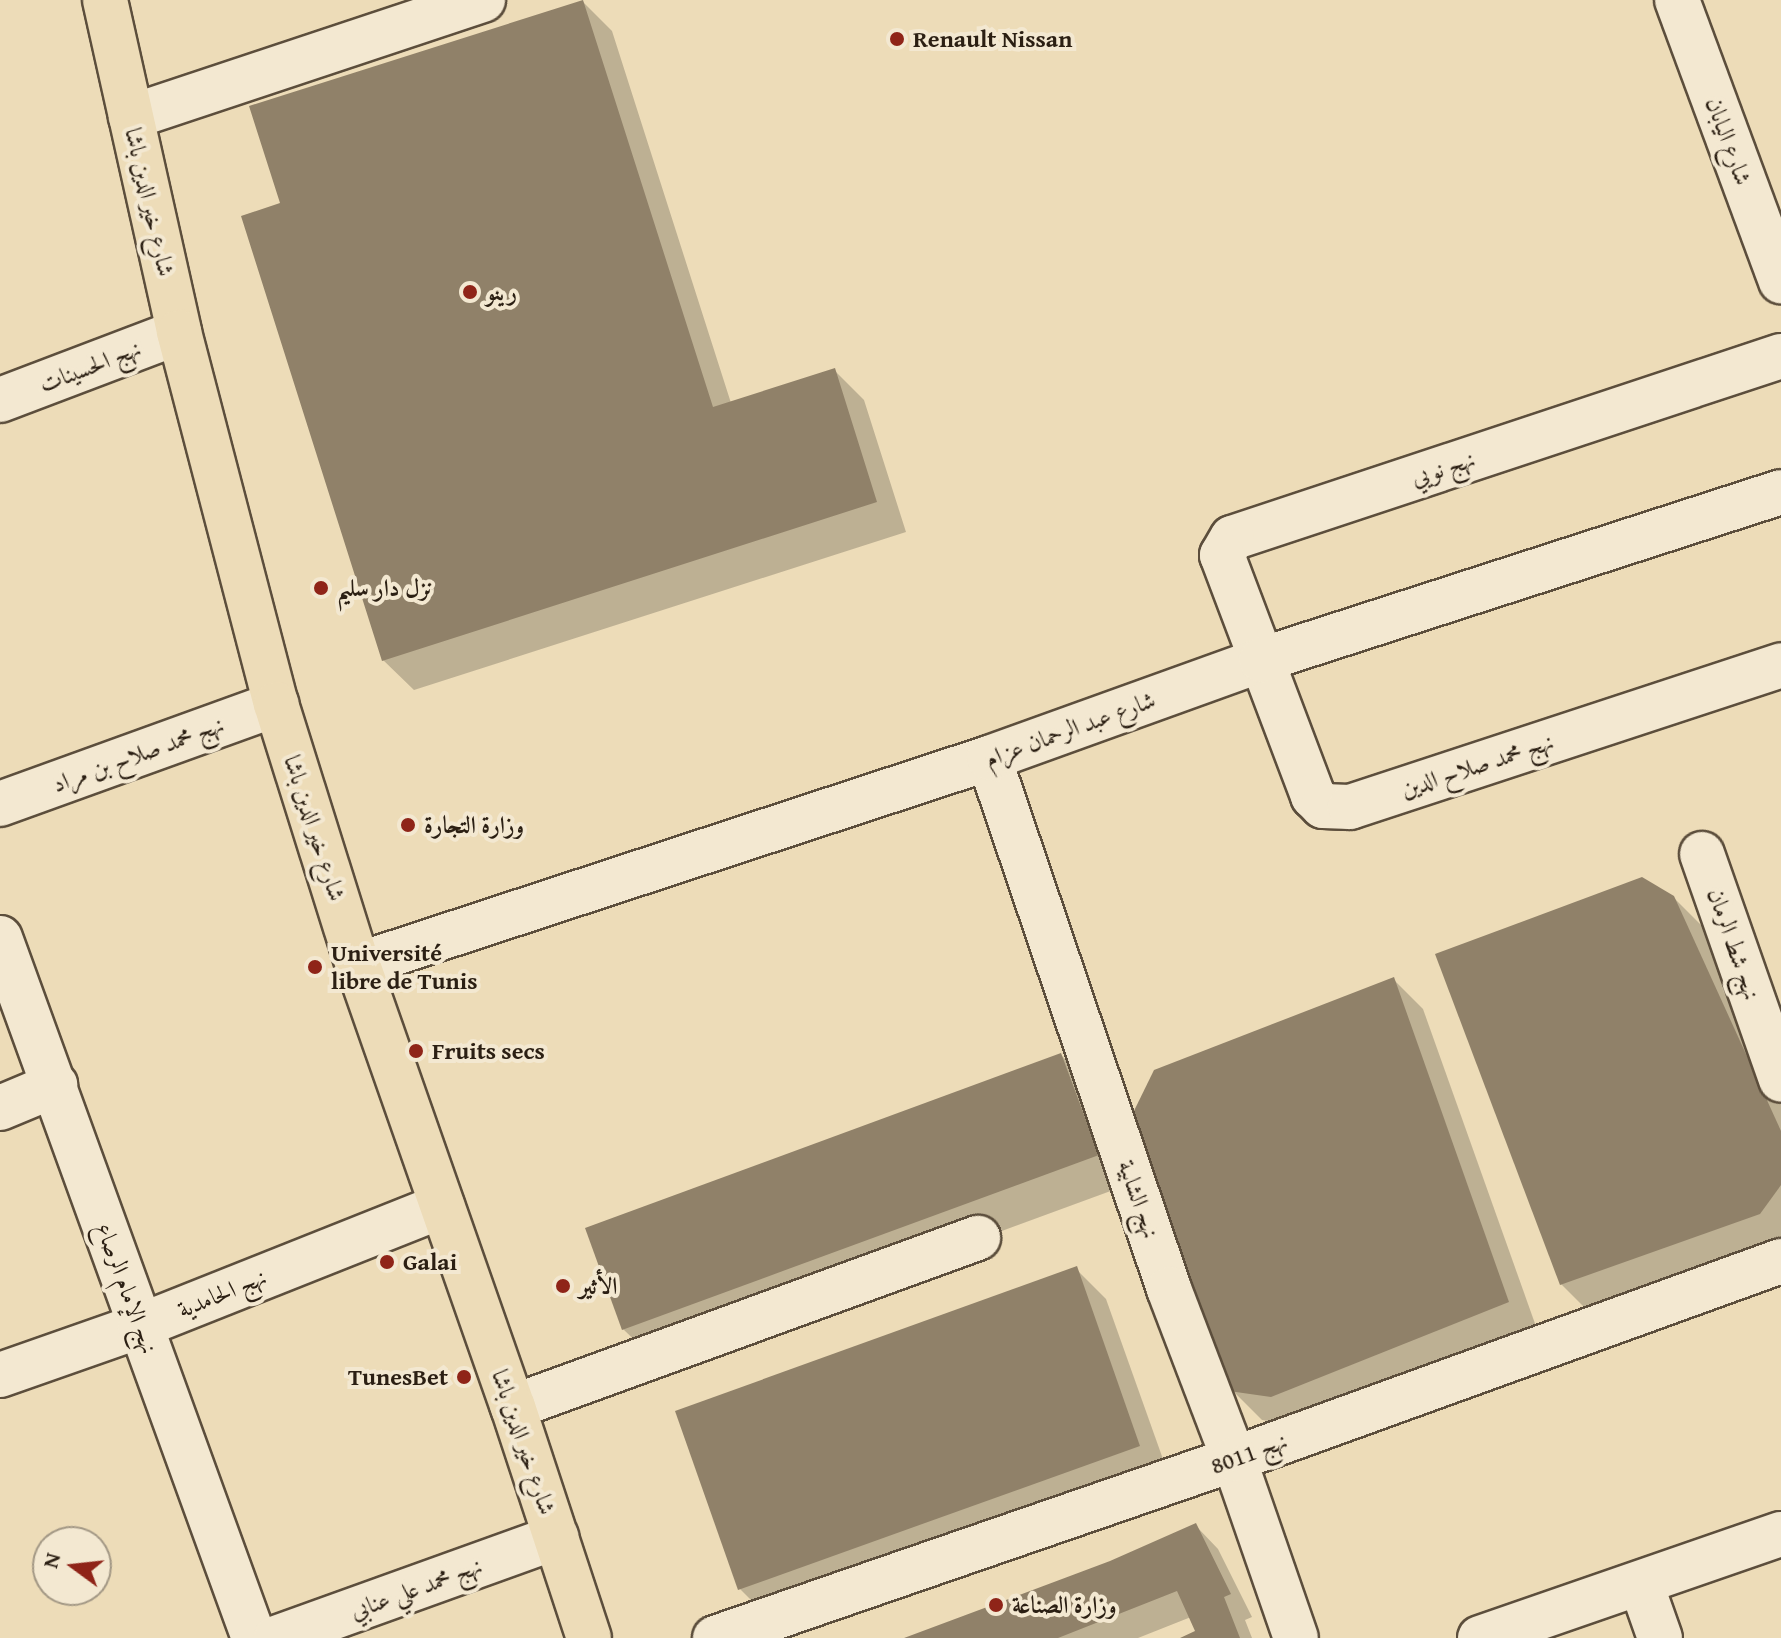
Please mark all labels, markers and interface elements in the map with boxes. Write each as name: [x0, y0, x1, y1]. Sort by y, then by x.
place label: Renault Nissan: [913, 25, 1072, 53]
marker: Renault Nissan: [888, 30, 906, 48]
street label: شارع اليابان: [1700, 93, 1758, 189]
street label: شارع خير الدين باشا: [119, 125, 181, 279]
place label: رينو: [486, 278, 517, 306]
marker: رينو: [461, 283, 479, 301]
street label: نهج الحسينات: [35, 333, 145, 399]
street label: نهج نويي: [1407, 444, 1479, 492]
place label: نزل دار سليم: [337, 574, 433, 602]
marker: نزل دار سليم: [312, 579, 330, 597]
street label: شارع عبد الرحمان عزام: [981, 685, 1159, 773]
street label: نهج محمد صلاح بن مراد: [48, 710, 228, 798]
street label: نهج محمد صلاح الدين: [1397, 727, 1557, 803]
street label: شارع خير الدين باشا: [278, 751, 352, 905]
place label: وزارة التجارة: [424, 811, 524, 839]
marker: وزارة التجارة: [399, 816, 417, 834]
street label: نهج شط الرمان: [1701, 884, 1767, 1004]
place label: Université libre de Tunis: [331, 939, 477, 995]
marker: Université libre de Tunis: [306, 958, 324, 976]
place label: Fruits secs: [432, 1037, 545, 1065]
marker: Fruits secs: [407, 1042, 425, 1060]
street label: نهج الشابية: [1112, 1156, 1166, 1242]
street label: نهج الإمام الرصاع: [90, 1218, 164, 1358]
place label: Galai: [403, 1248, 457, 1276]
marker: Galai: [378, 1253, 396, 1271]
street label: نهج الحامدية: [173, 1262, 271, 1324]
place label: الأثير: [579, 1272, 617, 1300]
marker: الأثير: [554, 1277, 572, 1295]
place label: TunesBet: [348, 1363, 448, 1391]
street label: شارع خير الدين باشا: [486, 1366, 562, 1518]
marker: TunesBet: [455, 1368, 473, 1386]
street label: نهج 8011: [1207, 1426, 1291, 1480]
north arrow: [32, 1526, 112, 1606]
text: N: [33, 1549, 68, 1572]
street label: نهج محمد علي عنابي: [346, 1551, 486, 1625]
place label: وزارة الصناعة: [1012, 1591, 1117, 1619]
marker: وزارة الصناعة: [987, 1596, 1005, 1614]

